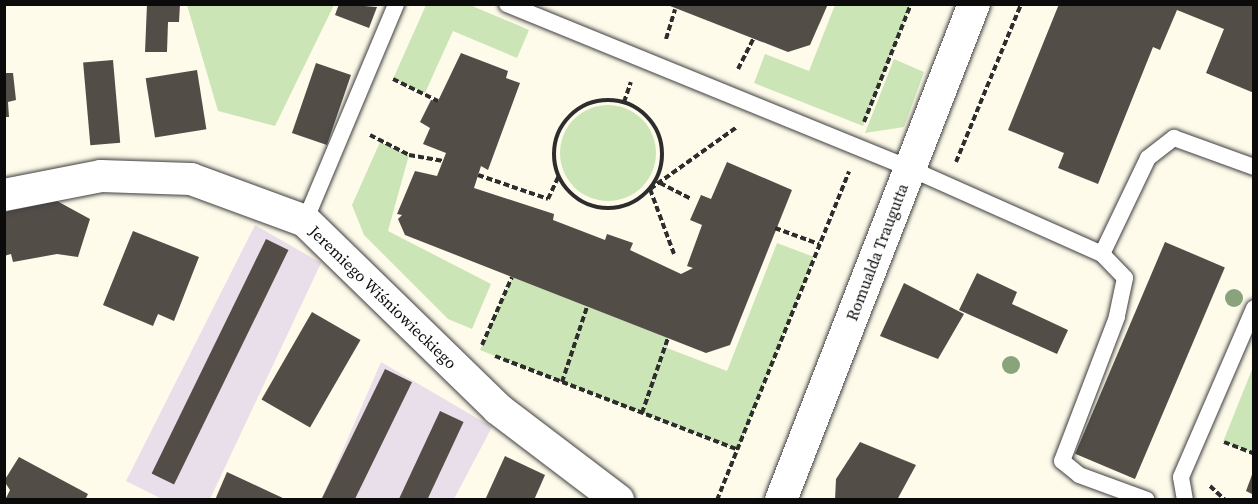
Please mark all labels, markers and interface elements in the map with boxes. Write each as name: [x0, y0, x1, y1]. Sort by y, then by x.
street label: Romualda Traugutta: [842, 180, 912, 324]
street label: Jeremiego Wiśniowieckiego: [305, 221, 461, 373]

